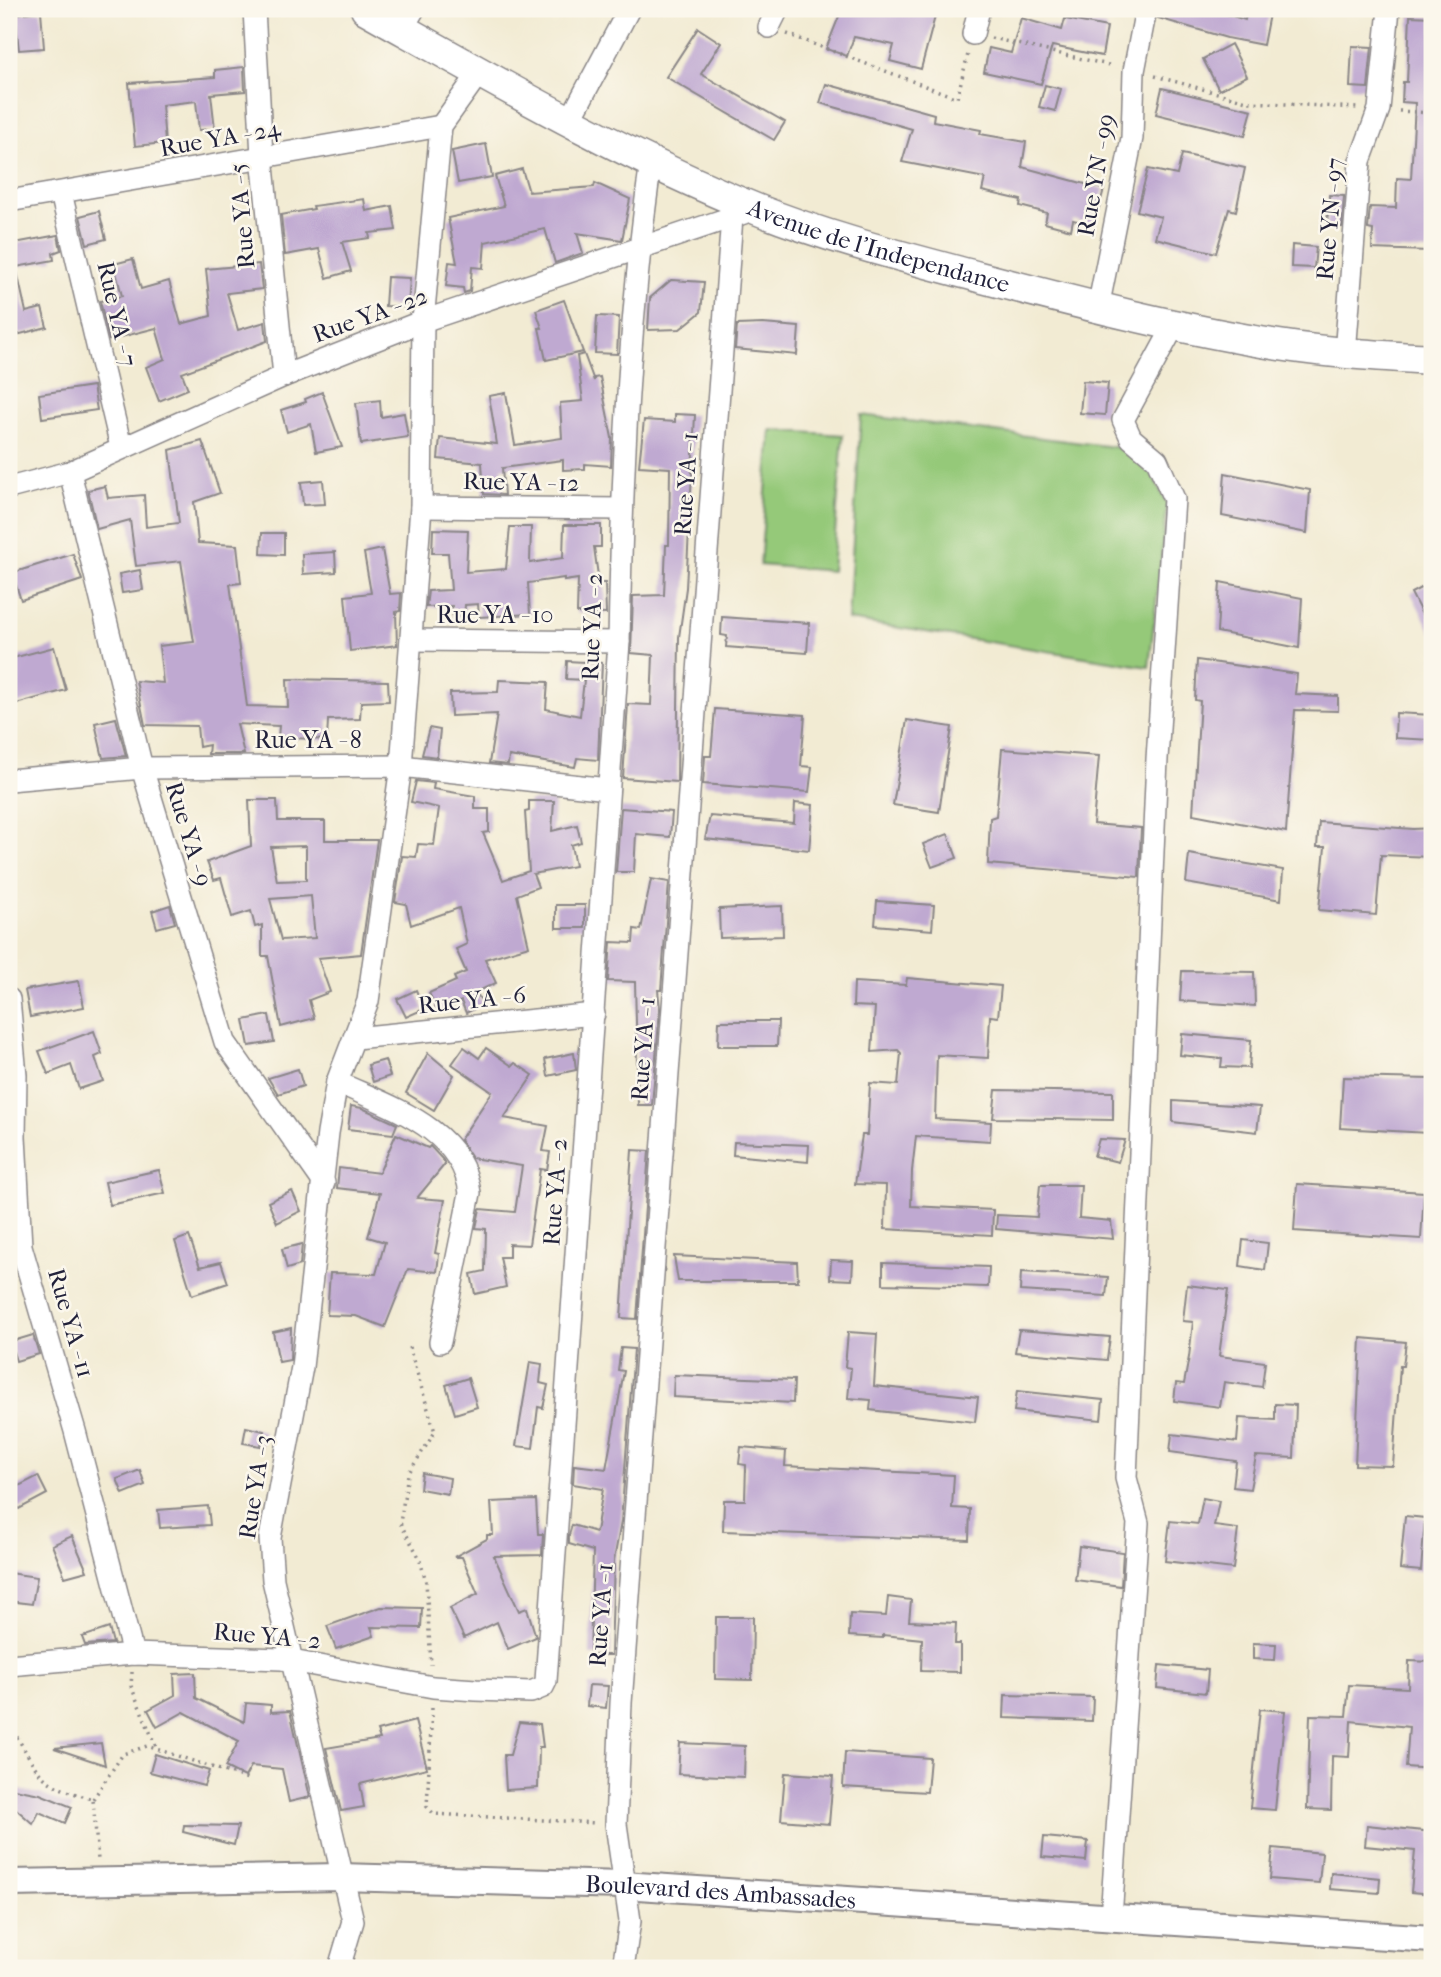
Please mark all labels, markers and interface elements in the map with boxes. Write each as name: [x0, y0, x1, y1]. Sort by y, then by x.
street label: Rue YN - 99: [1071, 112, 1121, 238]
street label: Rue YA - 24: [158, 113, 283, 162]
street label: Rue YN - 97: [1311, 157, 1349, 281]
street label: Rue YA - 5: [223, 162, 261, 270]
street label: Avenue de l'Independance: [743, 193, 1013, 298]
street label: Rue YA - 7: [91, 259, 143, 369]
street label: Rue YA - 22: [309, 281, 431, 349]
street label: Rue YA - 1: [668, 431, 704, 537]
street label: Rue YA - 12: [463, 467, 579, 497]
street label: Rue YA - 2: [576, 573, 608, 681]
street label: Rue YA - 10: [437, 601, 554, 629]
street label: Rue YA - 8: [254, 726, 362, 754]
street label: Rue YA - 9: [160, 778, 218, 890]
street label: Rue YA - 6: [417, 980, 528, 1020]
street label: Rue YA - 1: [625, 996, 661, 1102]
street label: Rue YA - 2: [537, 1137, 573, 1247]
street label: Rue YA - 11: [42, 1265, 100, 1381]
street label: Rue YA - 3: [233, 1433, 277, 1541]
street label: Rue YA - 1: [583, 1562, 619, 1668]
street label: Rue YA - 2: [212, 1617, 322, 1655]
street label: Boulevard des Ambassades: [585, 1870, 857, 1915]

